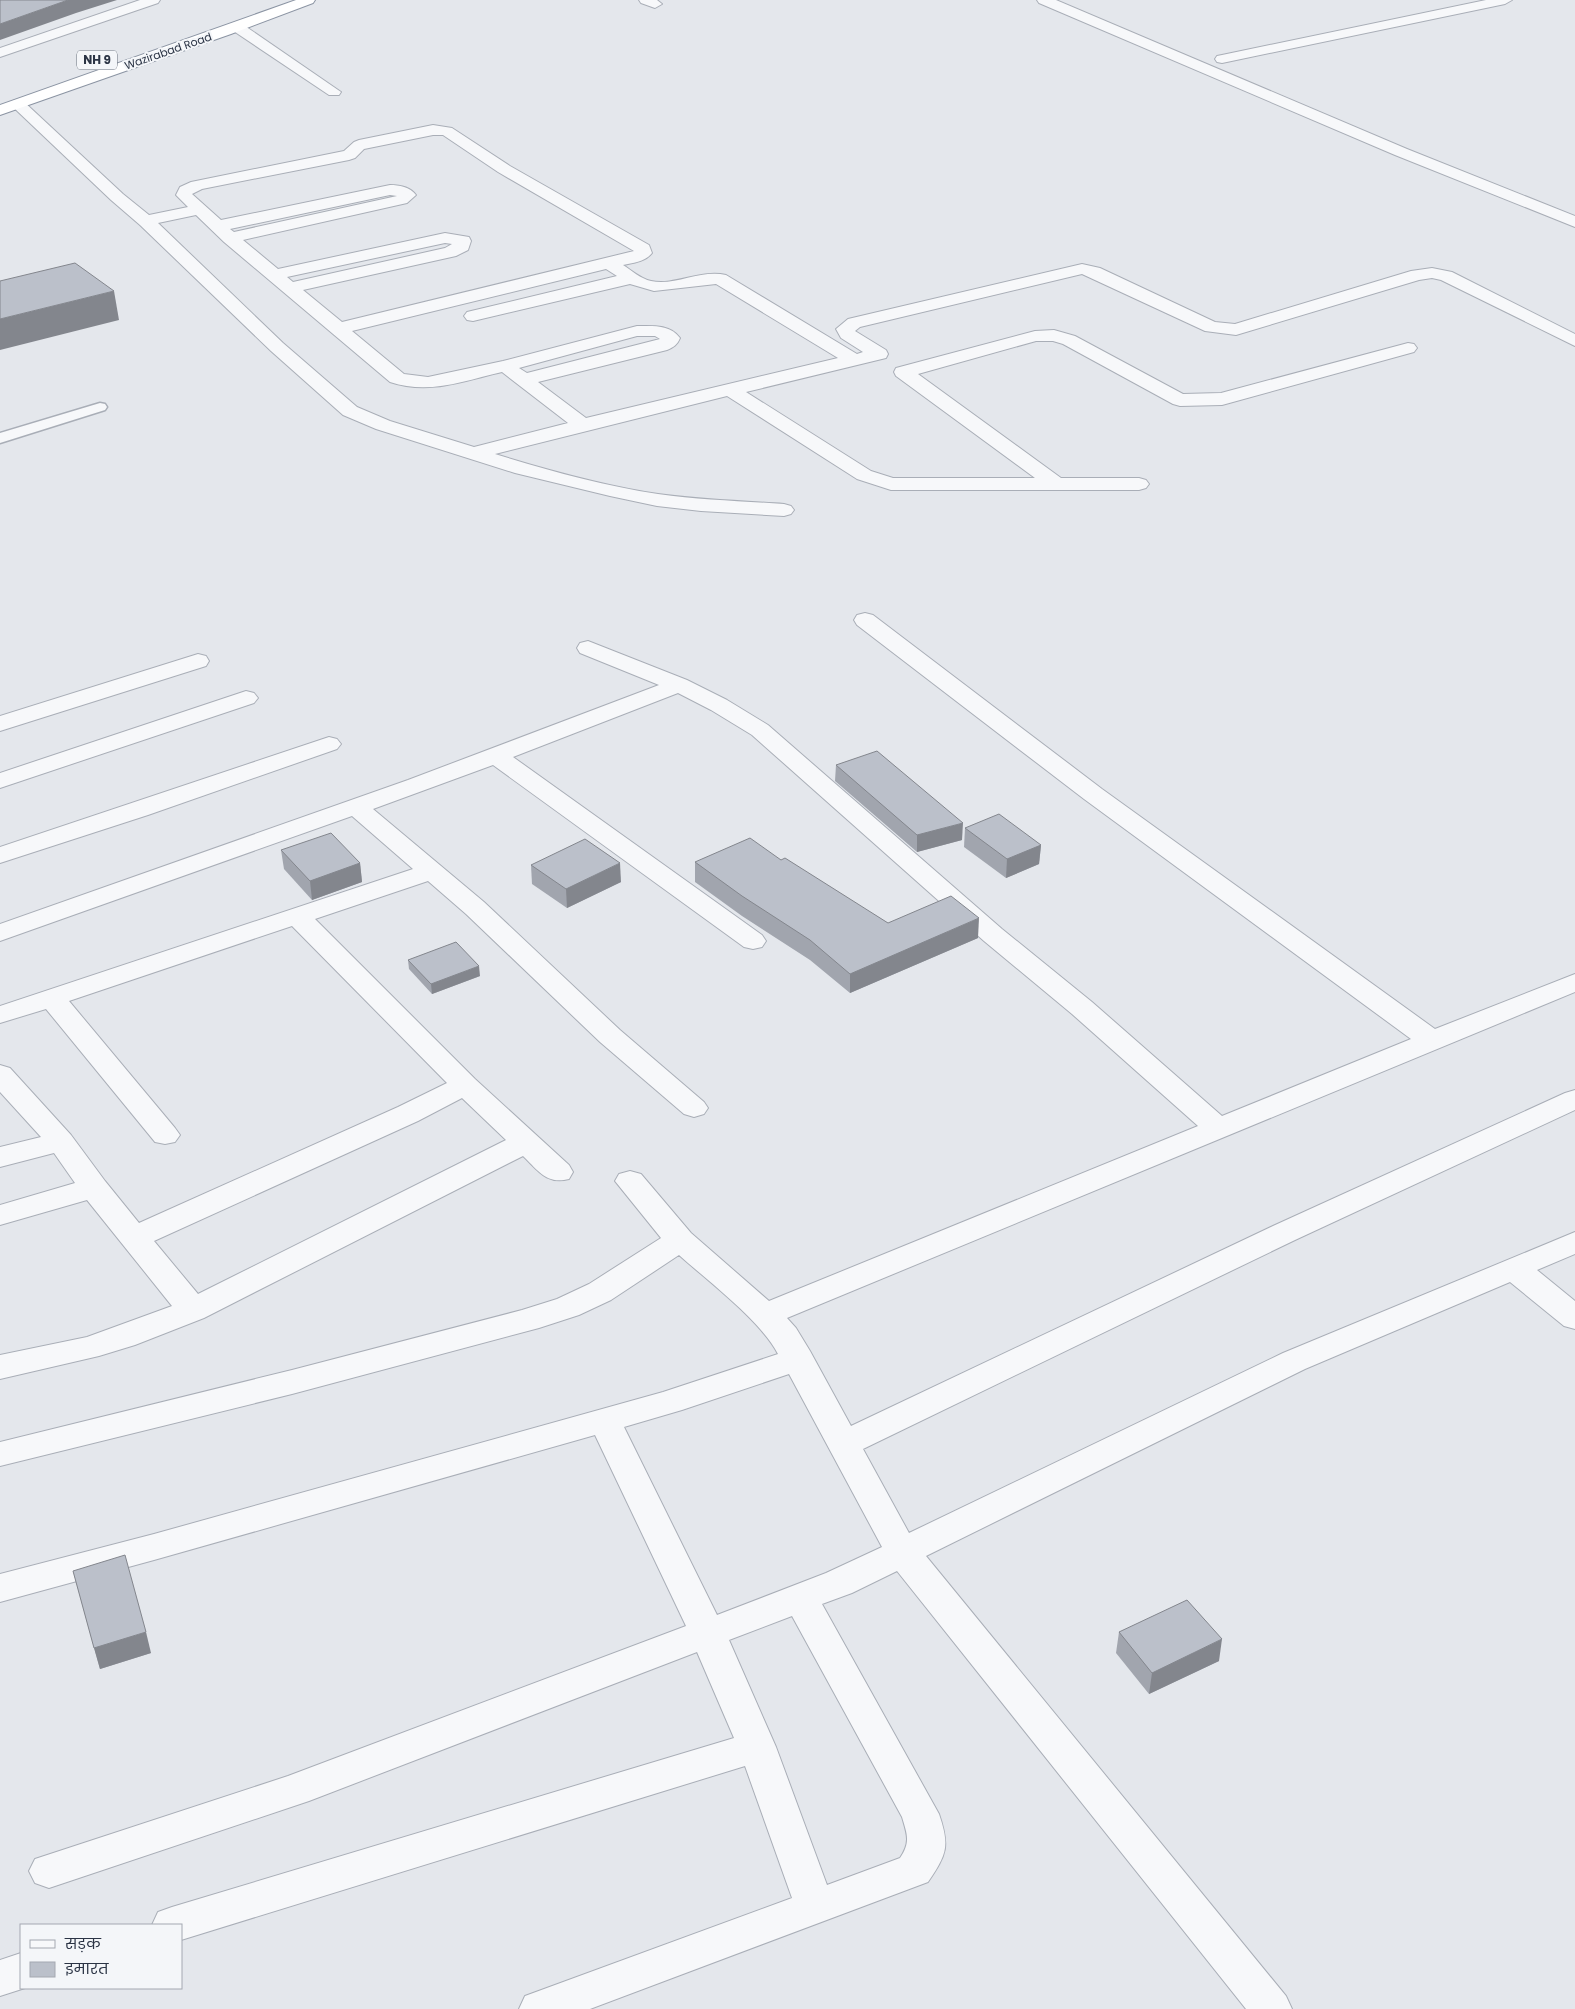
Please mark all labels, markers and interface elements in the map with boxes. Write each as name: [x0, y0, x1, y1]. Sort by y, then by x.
street label: Wazirabad Road: [122, 29, 214, 73]
road number: NH 9: [77, 50, 117, 70]
legend: [20, 1924, 182, 1989]
text: सड़क: [64, 1933, 102, 1954]
text: इमारत: [64, 1958, 109, 1979]

